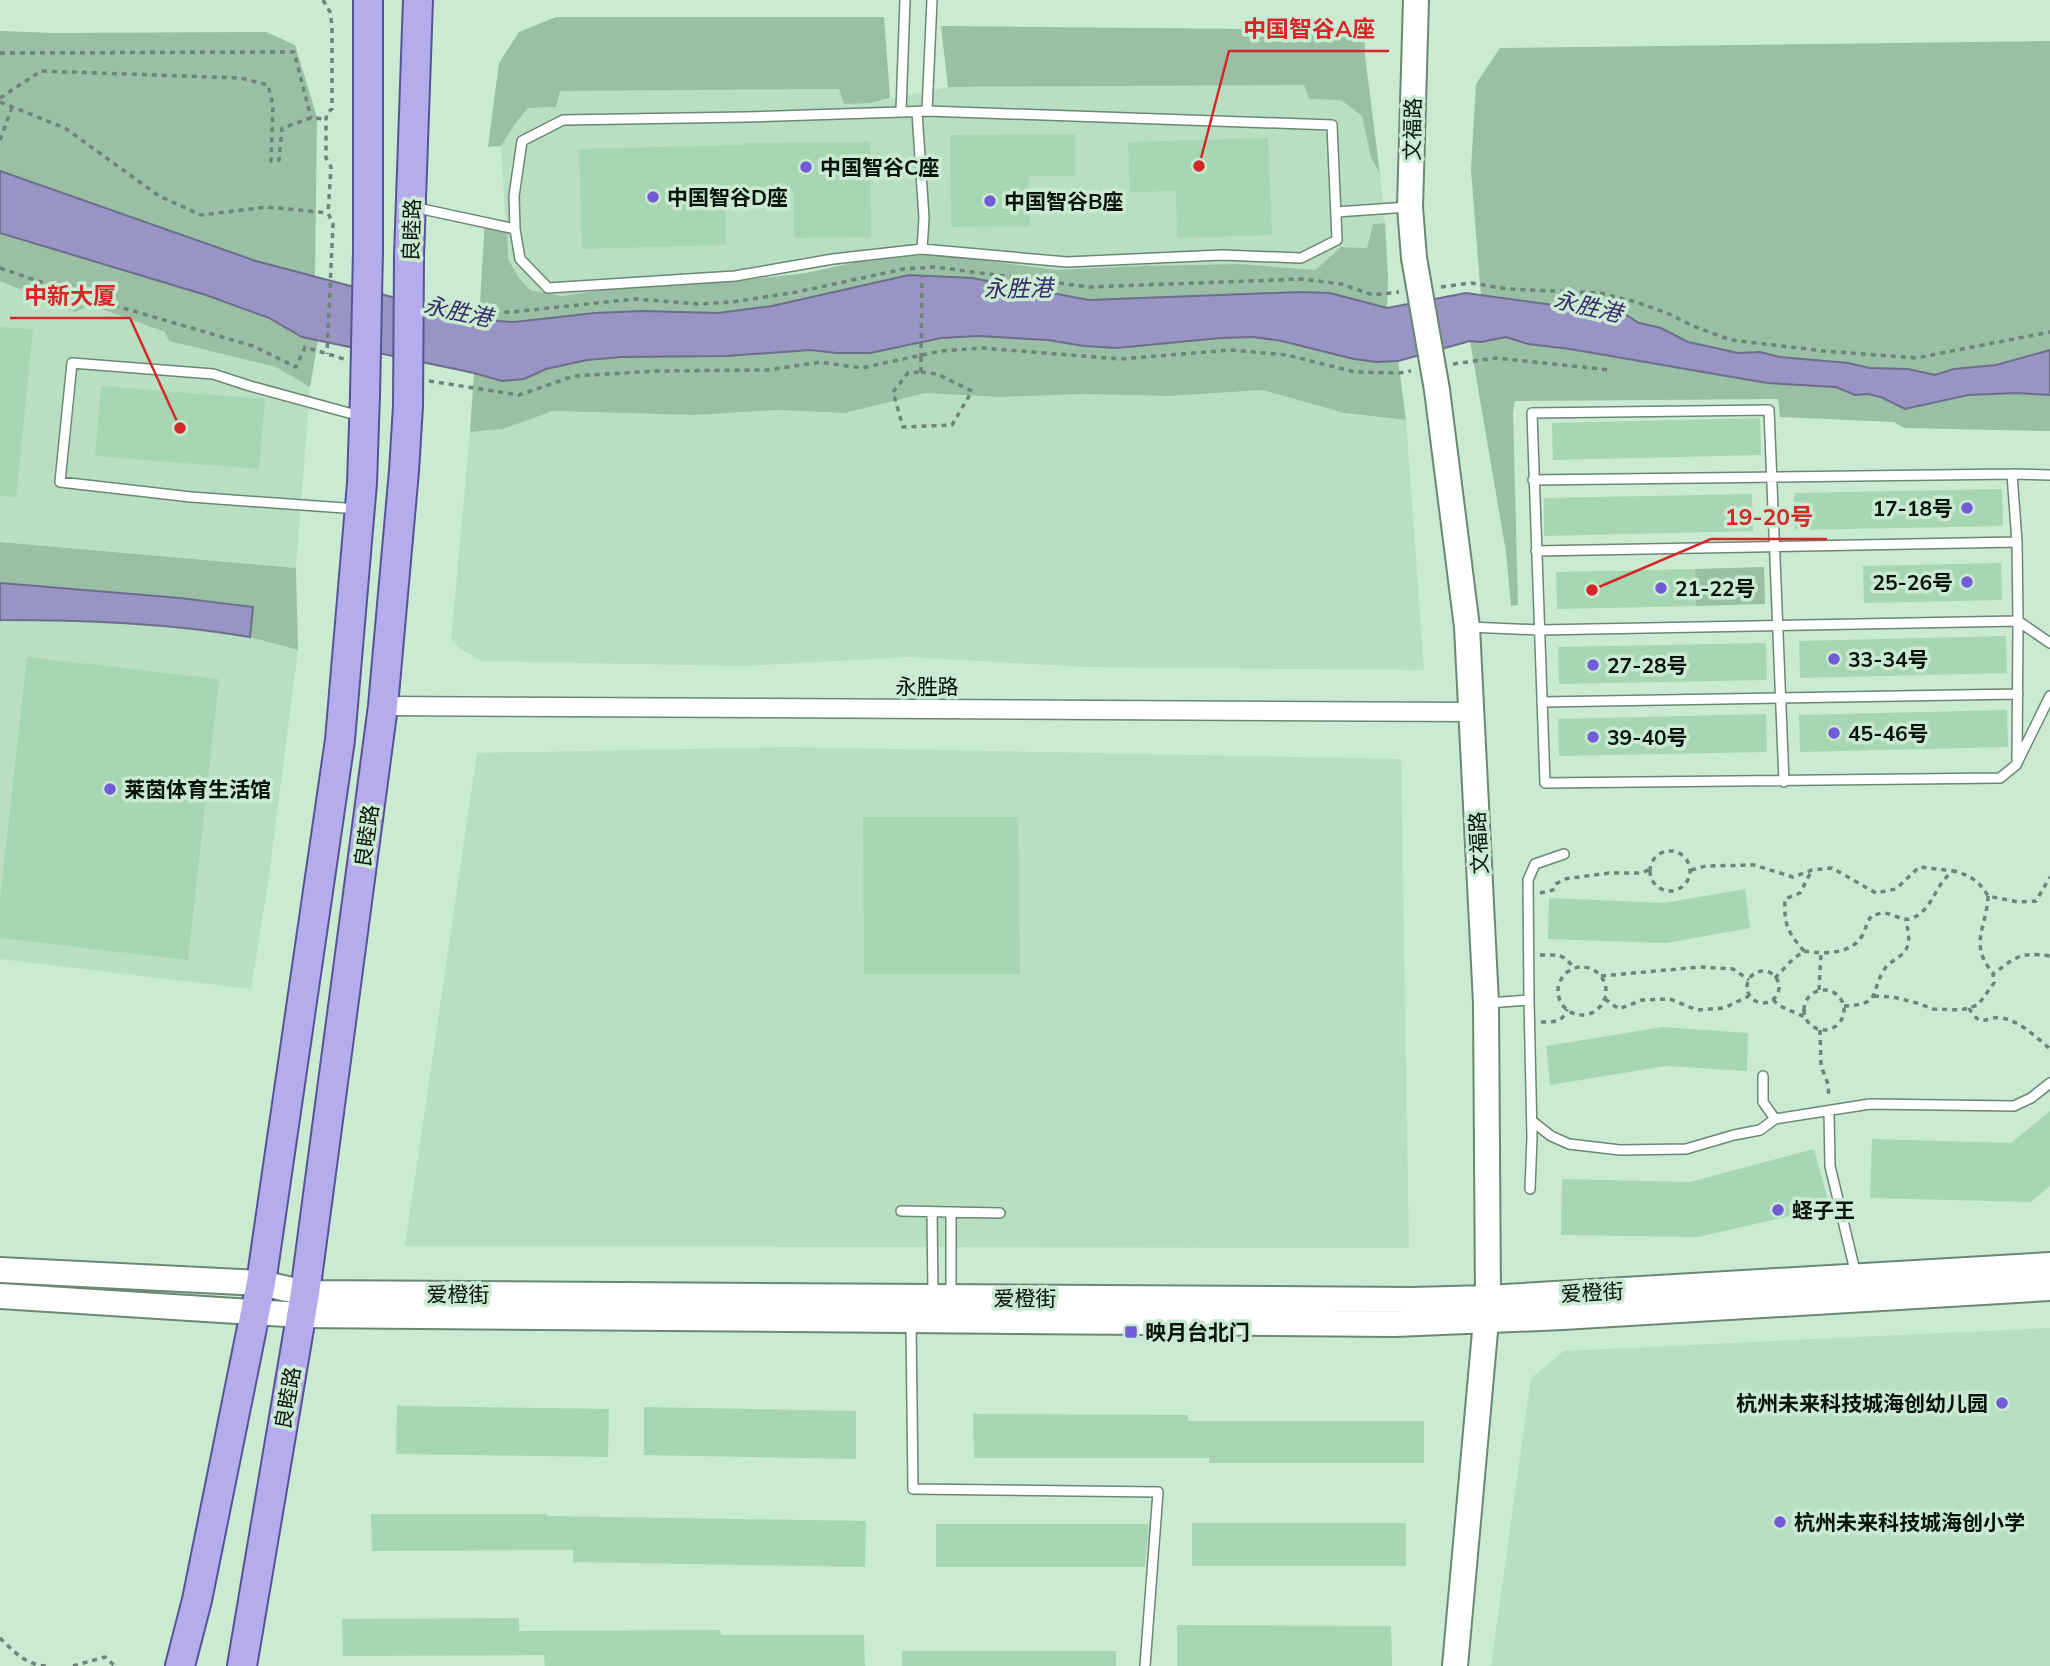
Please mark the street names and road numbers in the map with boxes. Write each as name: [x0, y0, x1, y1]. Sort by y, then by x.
street label: 文福路: [1398, 97, 1426, 161]
street label: 良睦路: [397, 198, 425, 262]
street label: 永胜路: [896, 673, 959, 699]
street label: 良睦路: [349, 803, 383, 869]
street label: 文福路: [1463, 811, 1493, 875]
street label: 爱橙街: [1560, 1277, 1624, 1307]
street label: 爱橙街: [427, 1281, 490, 1307]
street label: 爱橙街: [994, 1285, 1057, 1311]
street label: 良睦路: [269, 1365, 305, 1431]

